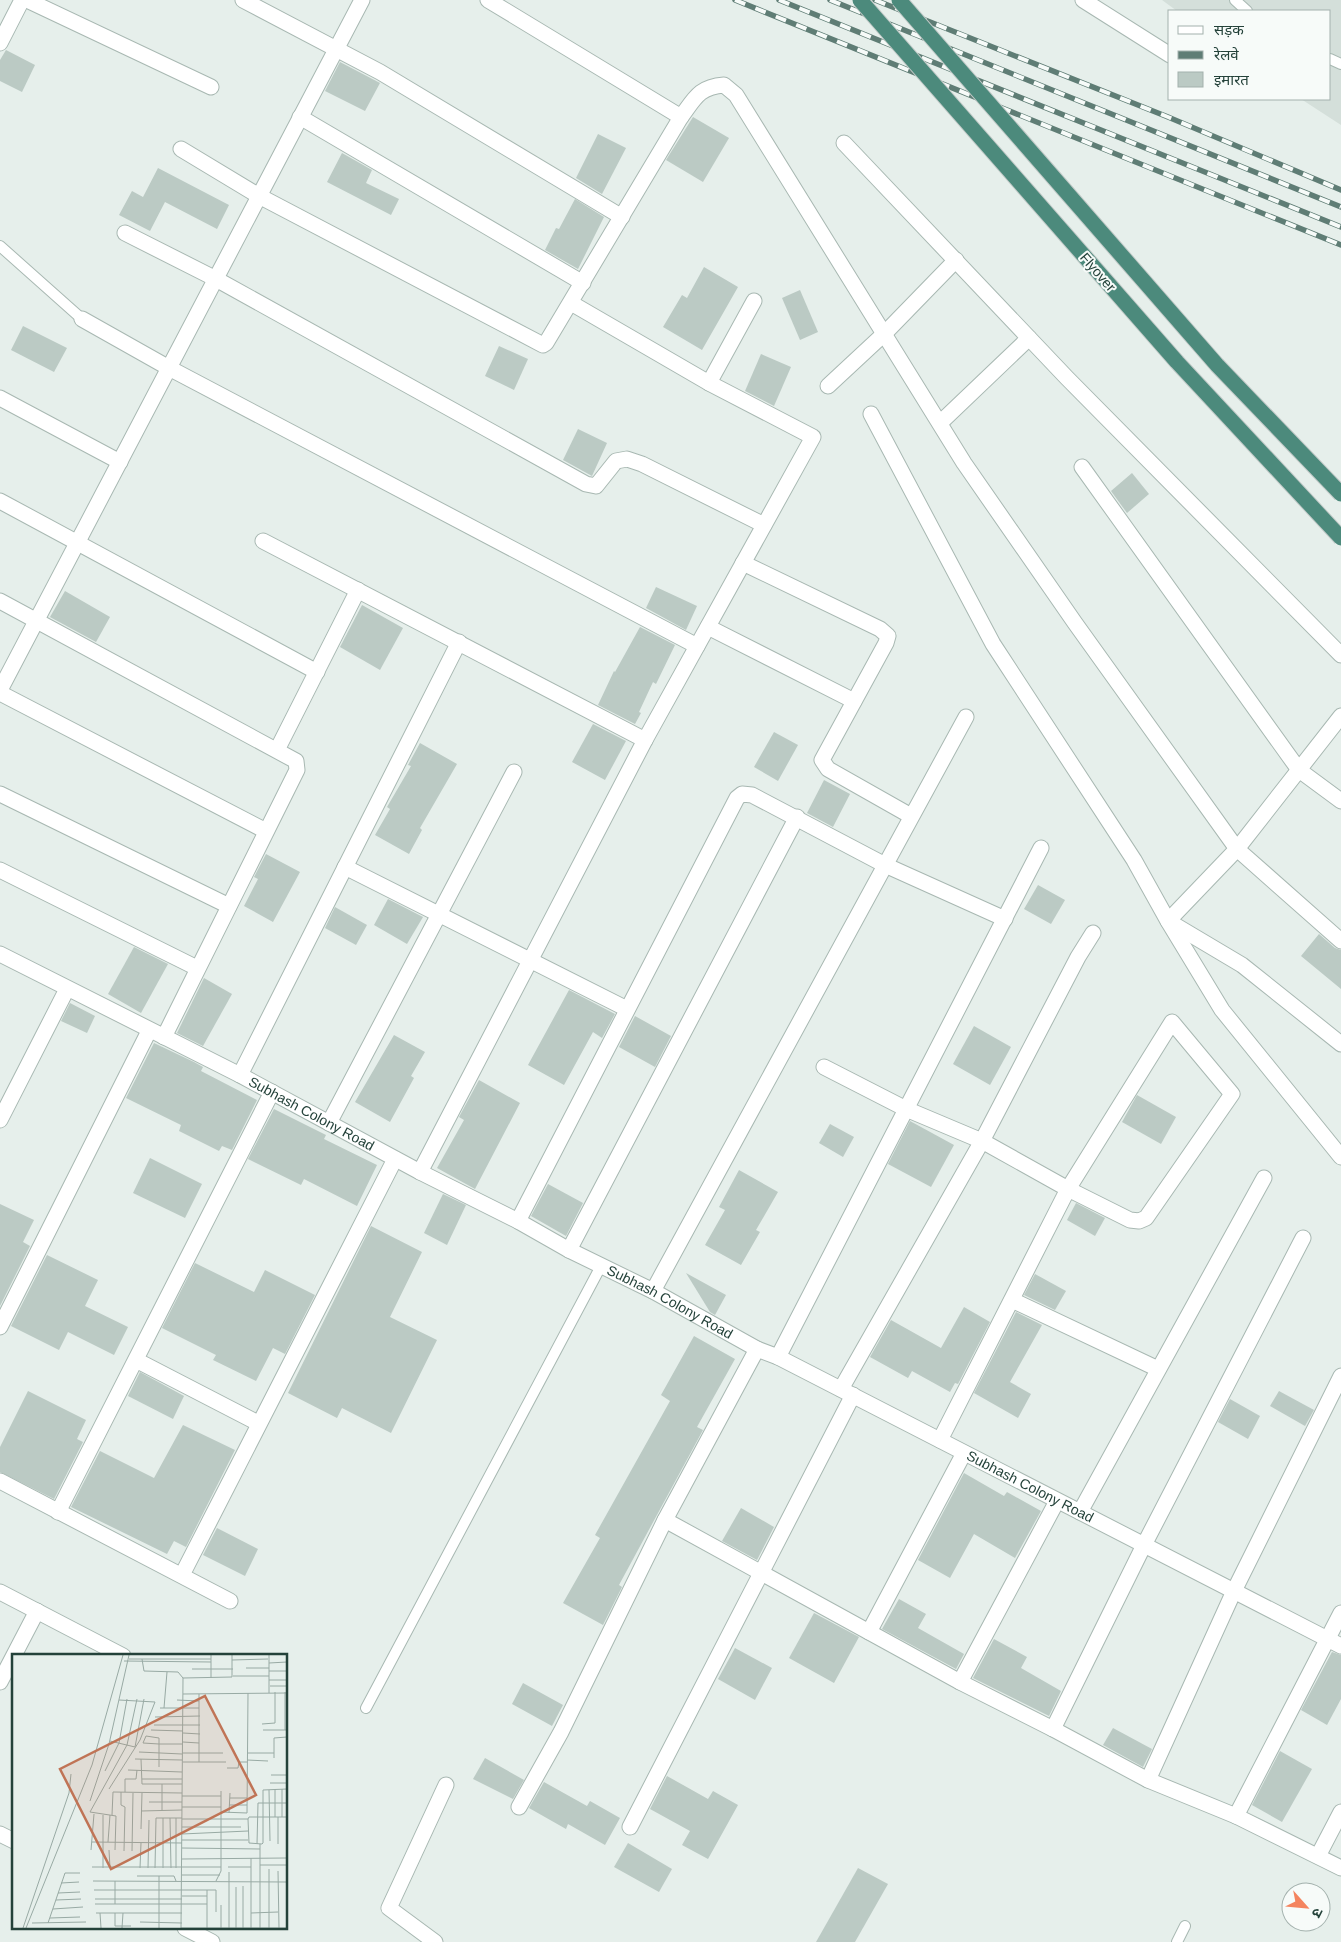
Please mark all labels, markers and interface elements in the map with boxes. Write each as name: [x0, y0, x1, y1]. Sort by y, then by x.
legend: [1168, 10, 1331, 100]
text: सड़क: [1214, 21, 1244, 38]
text: रेलवे: [1213, 46, 1239, 63]
text: इमारत: [1214, 71, 1249, 88]
street label: Flyover: [1077, 249, 1119, 295]
street label: Subhash Colony Road: [246, 1073, 377, 1154]
street label: Subhash Colony Road: [604, 1262, 736, 1342]
street label: Subhash Colony Road: [964, 1447, 1096, 1526]
inset map: [12, 1654, 288, 1930]
north arrow: [1281, 1882, 1331, 1932]
text: उ: [1308, 1906, 1327, 1921]

